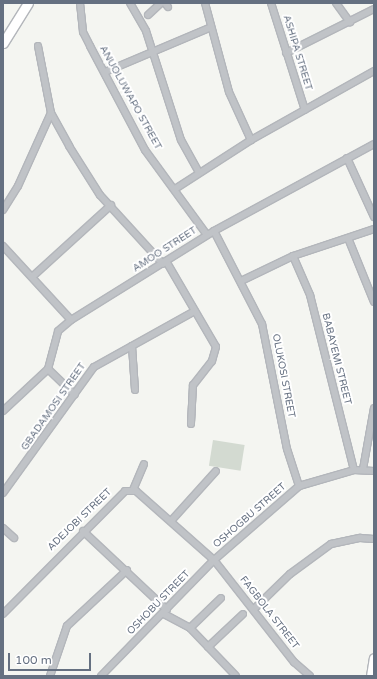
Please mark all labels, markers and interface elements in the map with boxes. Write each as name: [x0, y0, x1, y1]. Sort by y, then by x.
street label: ASHIPA STREET: [280, 14, 314, 92]
street label: ANUOLUWAPO STREET: [96, 44, 164, 152]
street label: AMOO STREET: [131, 225, 199, 275]
street label: BABAYEMI STREET: [319, 312, 353, 406]
street label: OLUKOSI STREET: [269, 333, 297, 419]
street label: GBADAMOSI STREET: [19, 361, 89, 453]
street label: OSHOGBU STREET: [211, 481, 289, 551]
street label: ADEJOBI STREET: [45, 486, 115, 554]
street label: OSHOBU STREET: [125, 568, 193, 638]
street label: FAGBOLA STREET: [237, 574, 301, 652]
scale bar: [10, 645, 93, 671]
text: 100 m: [15, 653, 52, 667]

